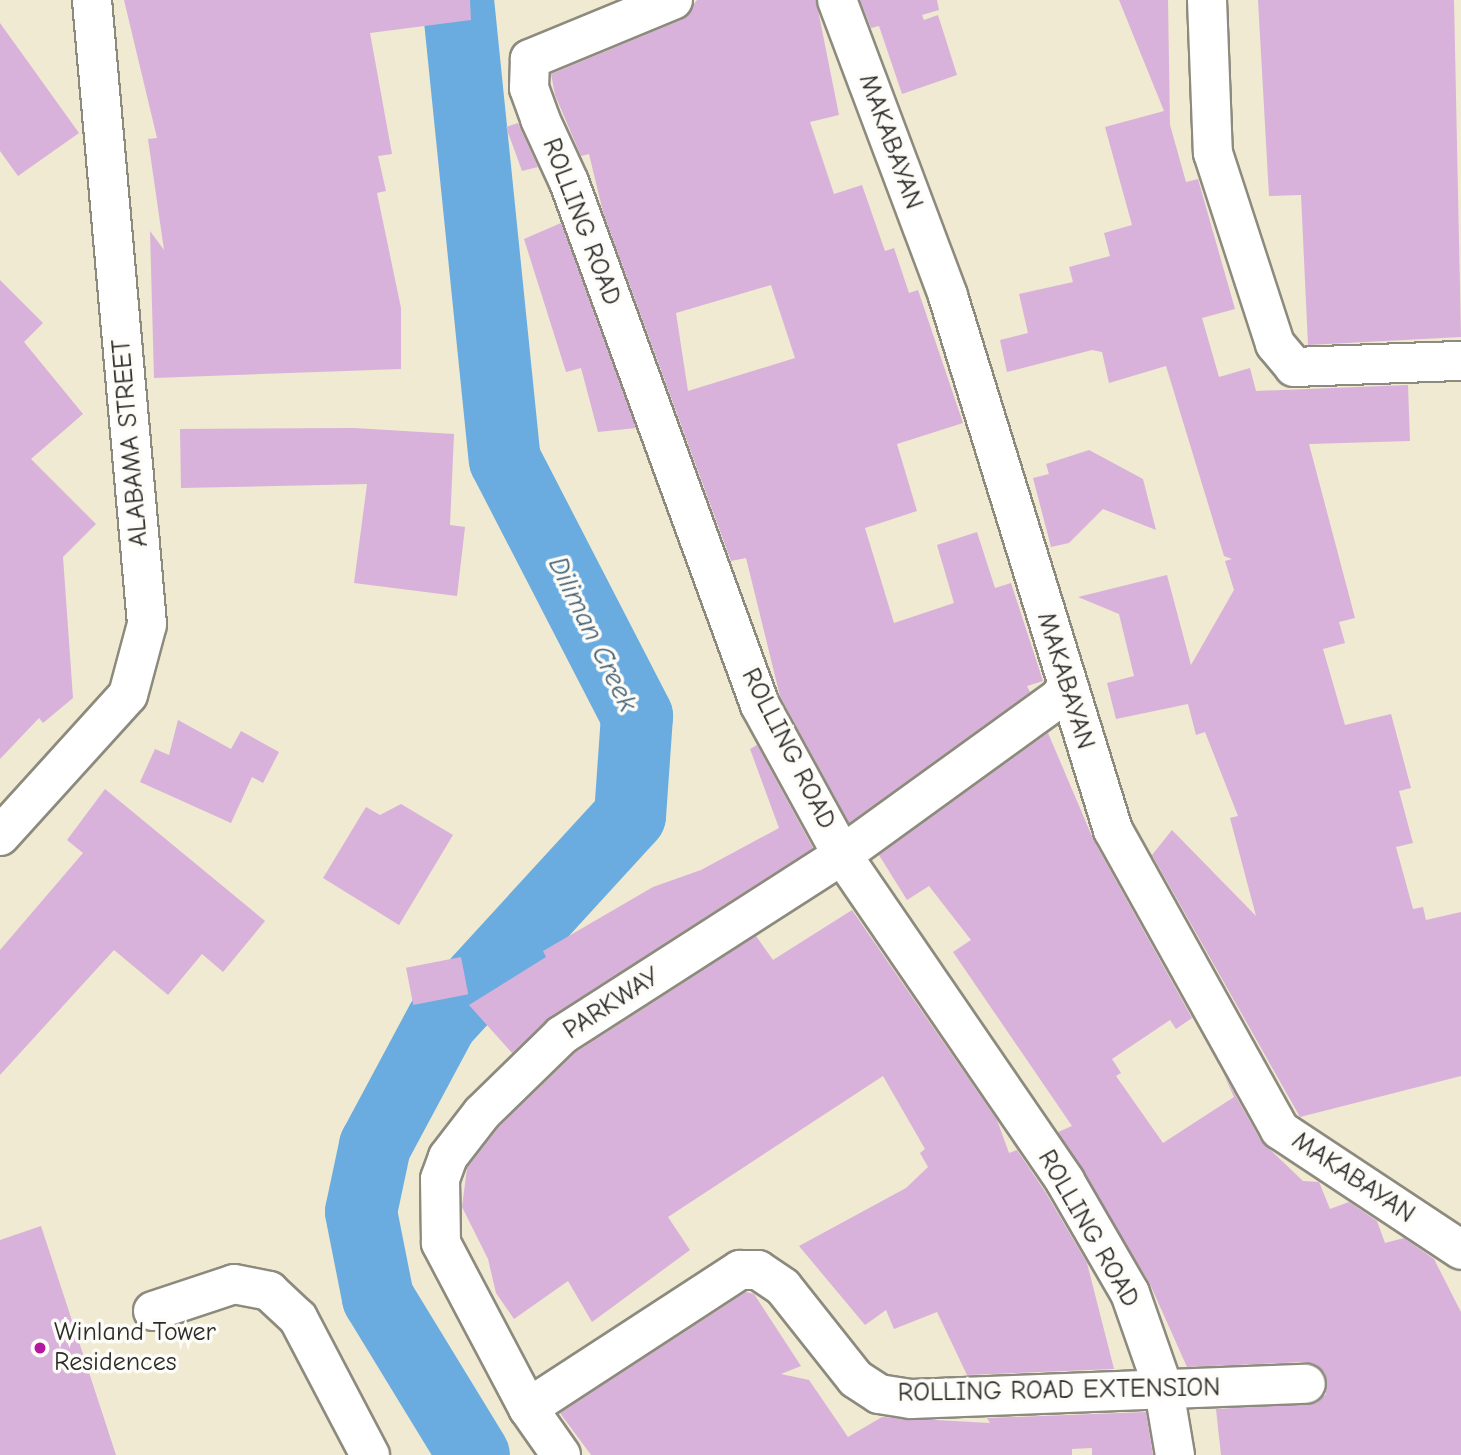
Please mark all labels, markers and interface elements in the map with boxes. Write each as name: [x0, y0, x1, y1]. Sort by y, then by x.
street label: MAKABAYAN: [851, 70, 929, 214]
street label: ROLLING ROAD: [535, 134, 627, 310]
street label: ALABAMA STREET: [106, 338, 156, 548]
water label: Diliman Creek: [541, 551, 645, 717]
street label: MAKABAYAN: [1029, 609, 1101, 753]
street label: ROLLING ROAD: [734, 663, 842, 835]
street label: PARKWAY: [558, 961, 666, 1047]
street label: MAKABAYAN: [1286, 1126, 1420, 1230]
street label: ROLLING ROAD: [1030, 1145, 1146, 1313]
place label: Winland Tower Residences: [54, 1317, 216, 1378]
marker: Winland Tower Residences: [32, 1340, 48, 1356]
street label: ROLLING ROAD EXTENSION: [897, 1373, 1221, 1409]

